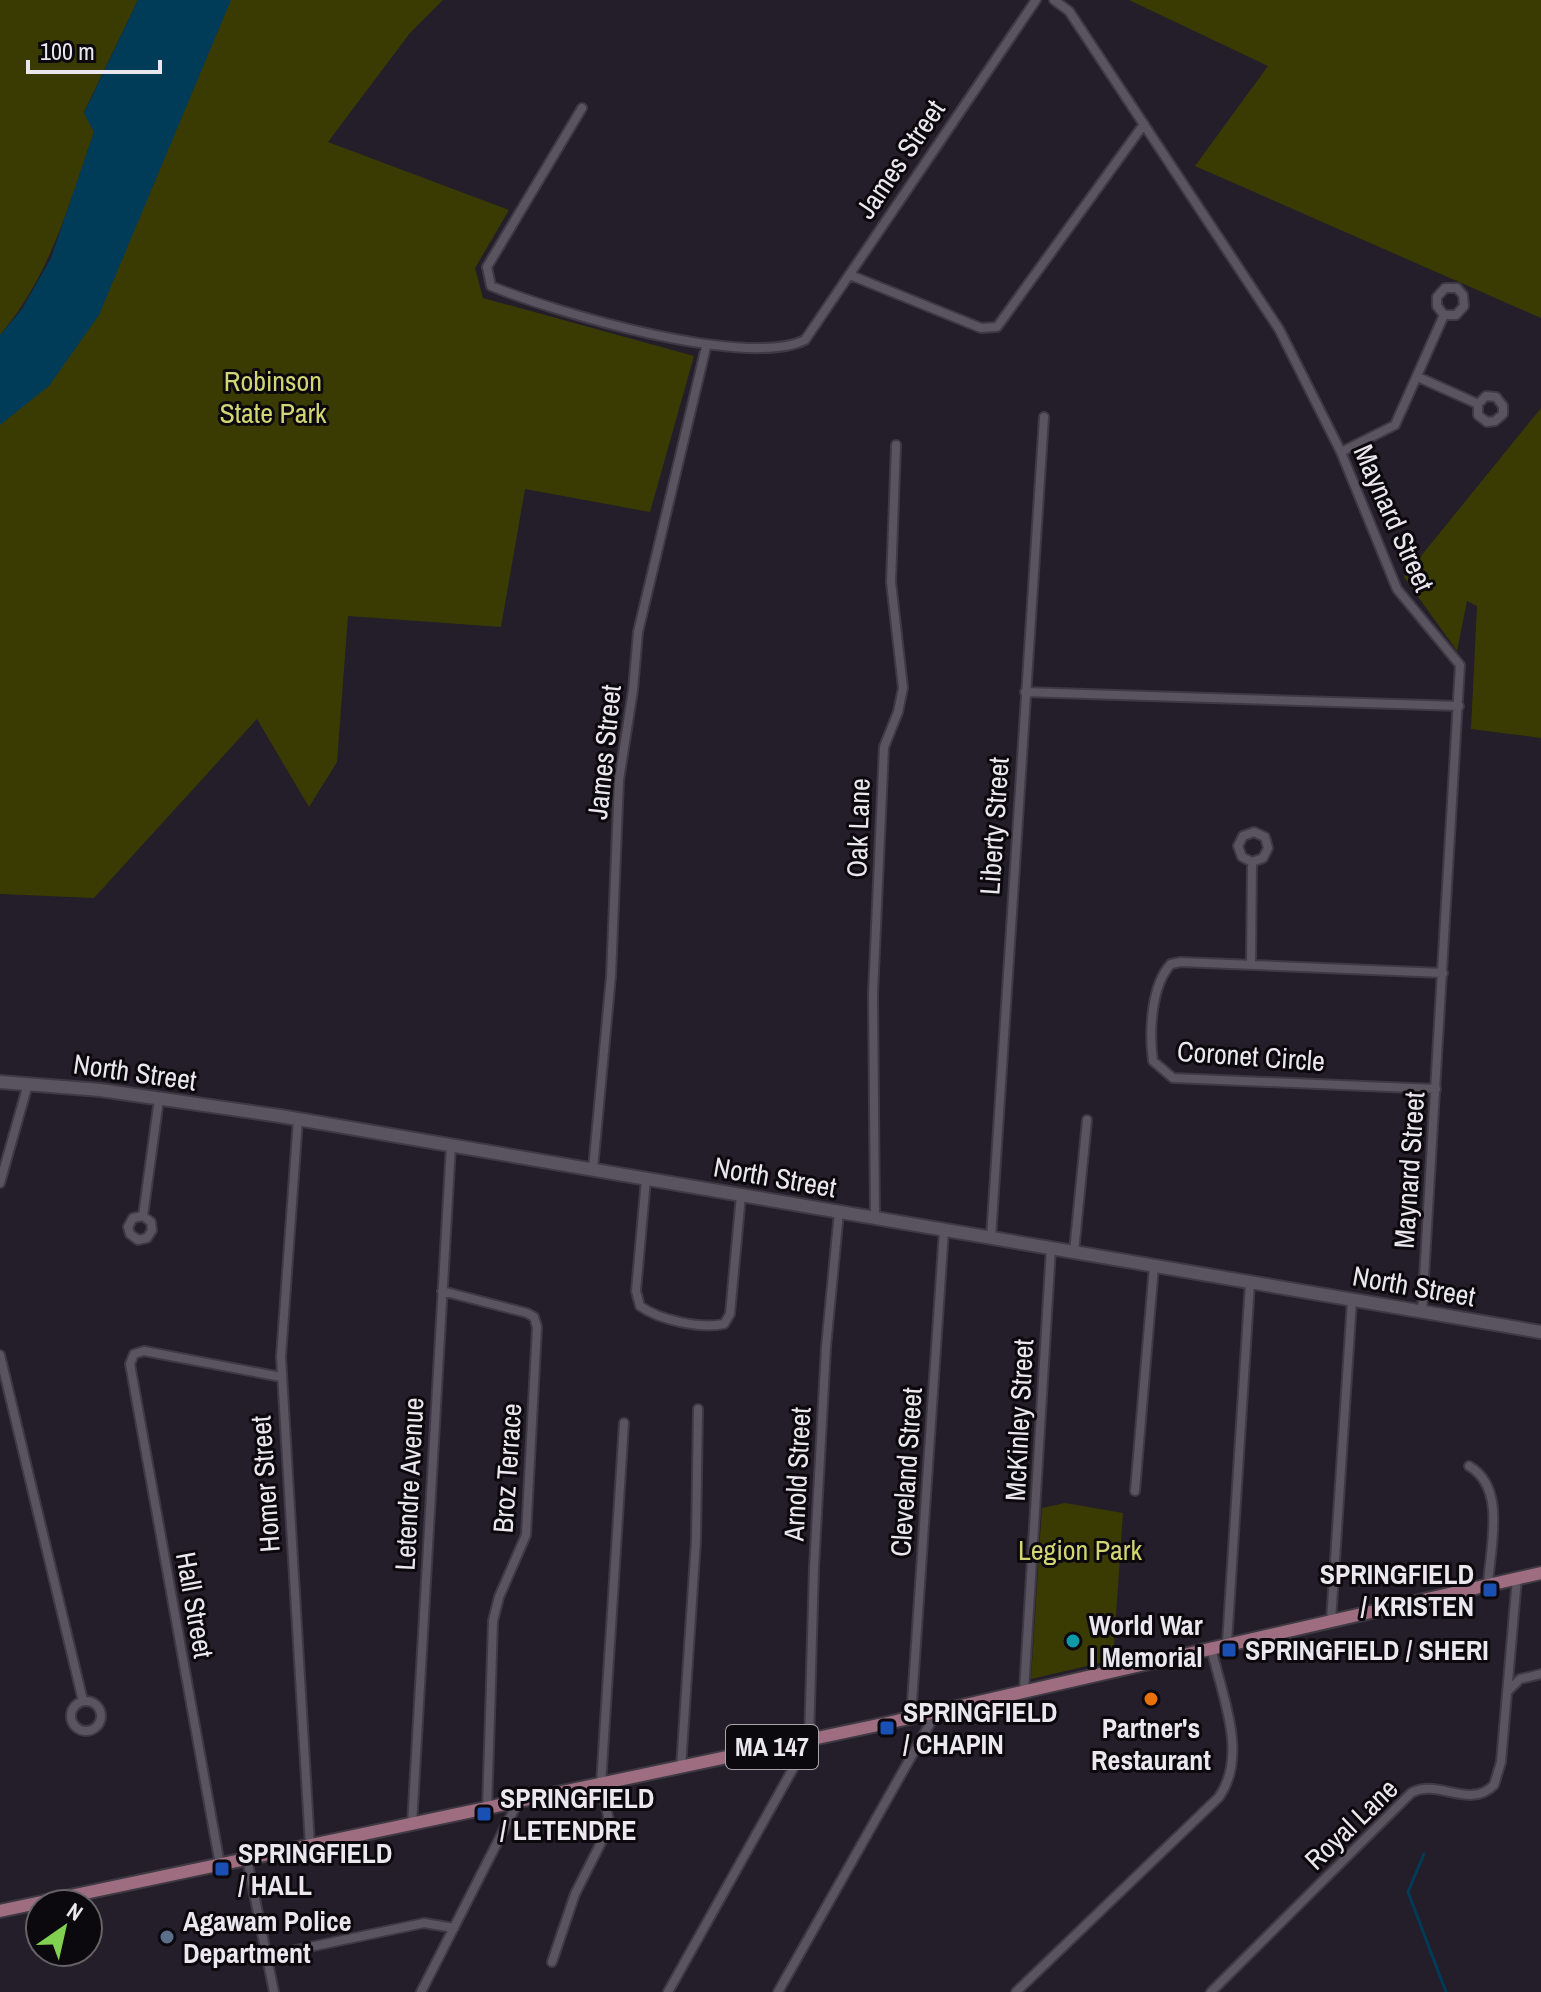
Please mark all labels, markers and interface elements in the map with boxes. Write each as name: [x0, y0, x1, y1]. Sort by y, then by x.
scale bar: [28, 24, 160, 74]
text: 100 m: [40, 35, 95, 67]
street label: James Street: [846, 92, 954, 226]
park label: Robinson State Park: [219, 362, 327, 432]
street label: Maynard Street: [1345, 439, 1443, 597]
street label: James Street: [578, 683, 630, 821]
street label: Liberty Street: [970, 756, 1018, 896]
street label: Oak Lane: [837, 778, 879, 878]
street label: Coronet Circle: [1176, 1032, 1326, 1080]
street label: North Street: [71, 1045, 199, 1099]
street label: Maynard Street: [1385, 1090, 1433, 1250]
street label: North Street: [711, 1148, 839, 1206]
street label: North Street: [1350, 1257, 1478, 1315]
street label: McKinley Street: [996, 1338, 1042, 1502]
street label: Cleveland Street: [881, 1386, 931, 1558]
street label: Letendre Avenue: [385, 1396, 433, 1572]
street label: Broz Terrace: [484, 1402, 530, 1534]
street label: Arnold Street: [774, 1406, 819, 1543]
street label: Homer Street: [241, 1415, 289, 1553]
park label: Legion Park: [1018, 1531, 1142, 1569]
street label: Hall Street: [167, 1549, 223, 1661]
place label: SPRINGFIELD / KRISTEN: [1320, 1555, 1474, 1625]
marker: SPRINGFIELD / KRISTEN: [1481, 1581, 1499, 1599]
place label: World War I Memorial: [1089, 1606, 1203, 1676]
place label: SPRINGFIELD / SHERI: [1245, 1631, 1489, 1669]
marker: World War I Memorial: [1064, 1632, 1082, 1650]
marker: SPRINGFIELD / SHERI: [1220, 1641, 1238, 1659]
marker: Partner's Restaurant: [1142, 1690, 1160, 1708]
place label: SPRINGFIELD / CHAPIN: [903, 1693, 1057, 1763]
place label: Partner's Restaurant: [1091, 1709, 1211, 1779]
marker: SPRINGFIELD / CHAPIN: [878, 1719, 896, 1737]
road number: MA 147: [726, 1725, 818, 1769]
street label: Royal Lane: [1296, 1770, 1406, 1878]
place label: SPRINGFIELD / LETENDRE: [500, 1779, 654, 1849]
marker: SPRINGFIELD / LETENDRE: [475, 1805, 493, 1823]
place label: SPRINGFIELD / HALL: [238, 1834, 392, 1904]
marker: SPRINGFIELD / HALL: [213, 1860, 231, 1878]
north arrow: [24, 1888, 104, 1968]
text: N: [61, 1895, 89, 1927]
place label: Agawam Police Department: [183, 1902, 351, 1972]
marker: Agawam Police Department: [158, 1928, 176, 1946]

